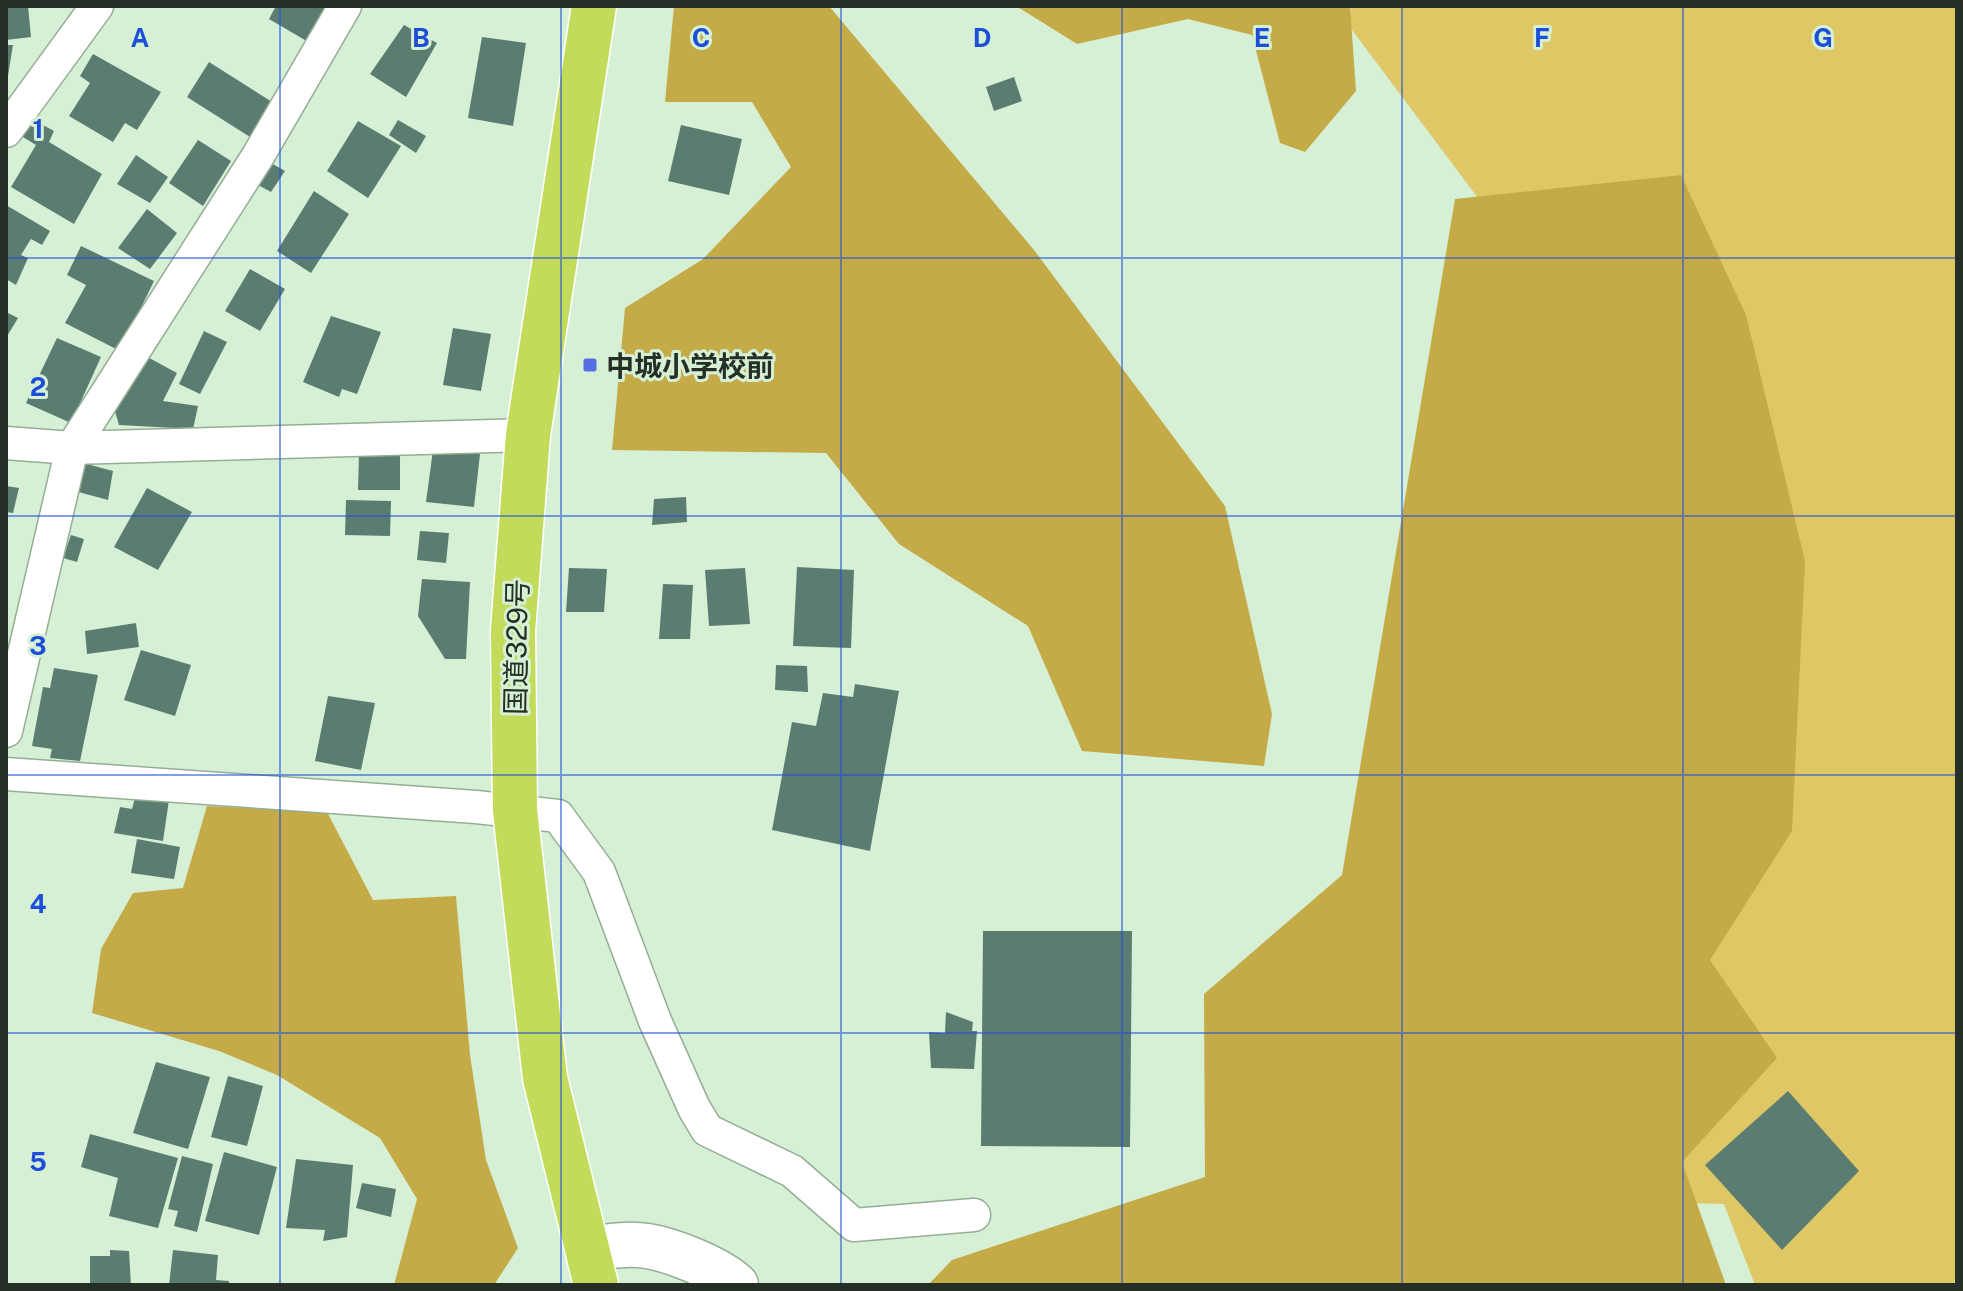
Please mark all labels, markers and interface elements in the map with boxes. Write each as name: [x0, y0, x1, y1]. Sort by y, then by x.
text: A: [131, 22, 150, 53]
text: B: [412, 22, 430, 53]
text: C: [692, 22, 710, 53]
text: D: [973, 22, 991, 53]
text: E: [1254, 22, 1270, 53]
text: F: [1534, 22, 1550, 53]
text: G: [1813, 22, 1833, 53]
text: 1: [32, 113, 44, 144]
place label: 中城小学校前: [606, 349, 774, 382]
marker: 中城小学校前: [581, 356, 599, 374]
text: 2: [30, 371, 46, 402]
street label: 国道329号: [498, 579, 534, 715]
text: 3: [29, 630, 47, 661]
text: 4: [29, 888, 47, 919]
text: 5: [29, 1146, 47, 1177]

